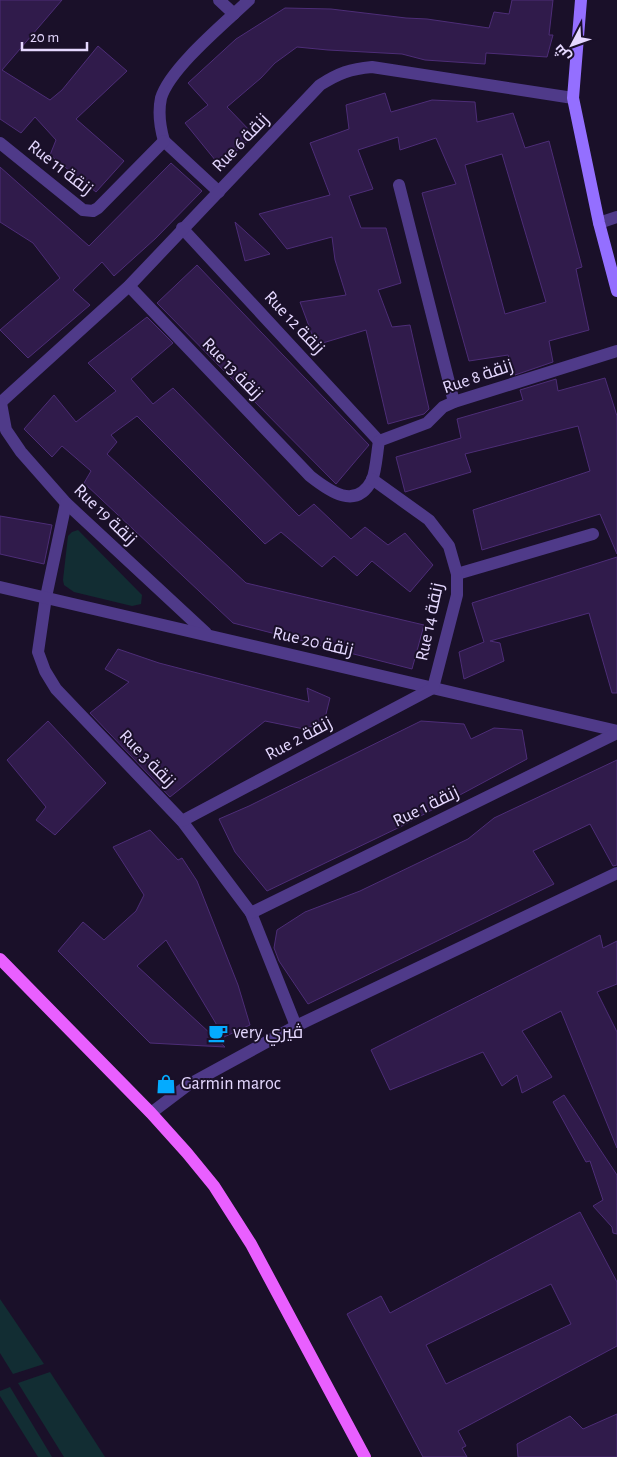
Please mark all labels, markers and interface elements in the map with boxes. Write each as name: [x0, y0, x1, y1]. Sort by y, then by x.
scale bar: [22, 20, 88, 52]
north arrow: [547, 20, 597, 70]
text: 20 m: [30, 30, 59, 45]
text: ش: [550, 41, 575, 66]
street label: Rue 6 زنقة: [209, 111, 274, 176]
street label: Rue 11 زنقة: [24, 137, 96, 200]
street label: Rue 12 زنقة: [260, 288, 327, 359]
street label: Rue 13 زنقة: [198, 335, 266, 404]
street label: Rue 8 زنقة: [441, 357, 516, 398]
street label: Rue 19 زنقة: [70, 481, 140, 550]
street label: Rue 14 زنقة: [413, 581, 448, 663]
street label: Rue 20 زنقة: [271, 624, 355, 661]
street label: Rue 2 زنقة: [263, 714, 336, 765]
street label: Rue 3 زنقة: [115, 727, 178, 792]
street label: Rue 1 زنقة: [390, 783, 462, 831]
cafe icon: very ڤيري: [207, 1022, 229, 1044]
place label: very ڤيري: [233, 1023, 303, 1046]
shop icon: Garmin maroc: [155, 1073, 177, 1095]
place label: Garmin maroc: [181, 1075, 281, 1093]

